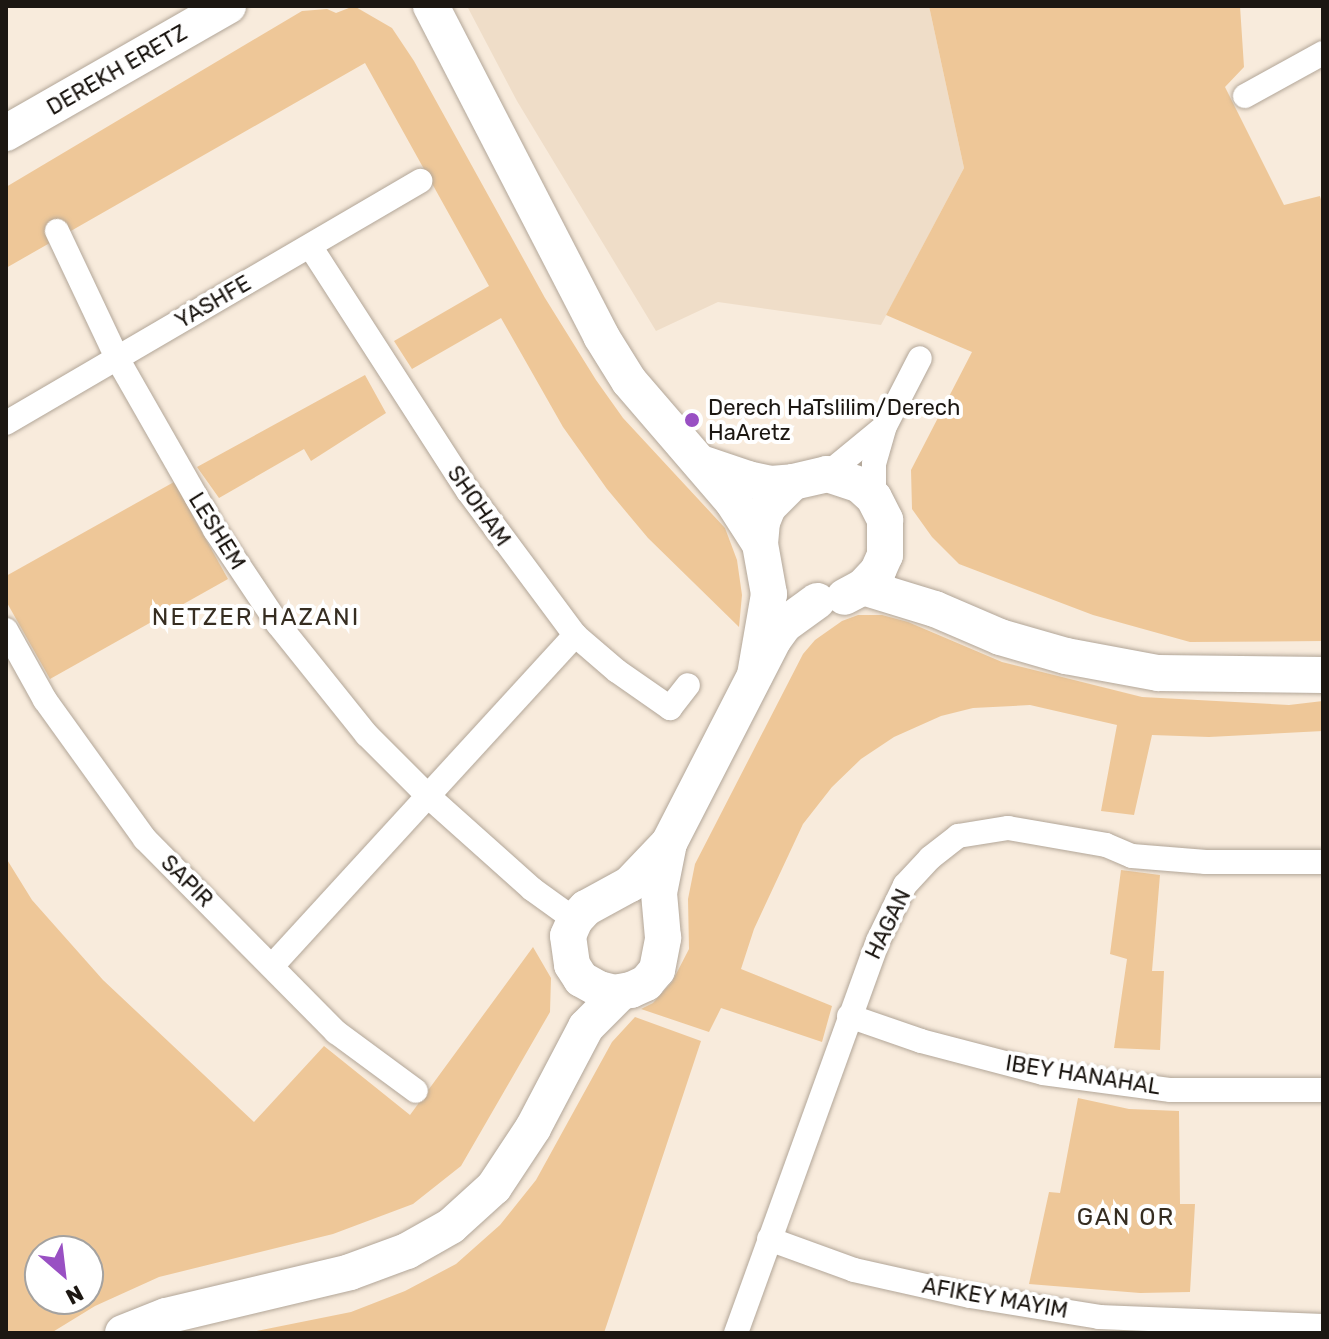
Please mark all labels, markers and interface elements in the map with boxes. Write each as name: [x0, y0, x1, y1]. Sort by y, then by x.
street label: DEREKH ERETZ: [42, 19, 192, 121]
street label: YASHFE: [171, 270, 255, 334]
place label: Derech HaTslilim/Derech HaAretz: [708, 394, 960, 446]
marker: Derech HaTslilim/Derech HaAretz: [683, 411, 701, 429]
street label: SHOHAM: [442, 461, 516, 551]
street label: LESHEM: [183, 488, 251, 574]
district label: NETZER HAZANI: [152, 604, 360, 632]
street label: SAPIR: [155, 849, 219, 913]
street label: HAGAN: [860, 885, 916, 963]
street label: IBEY HANAHAL: [1003, 1050, 1163, 1100]
district label: GAN OR: [1077, 1204, 1175, 1232]
north arrow: [24, 1235, 104, 1315]
street label: AFIKEY MAYIM: [920, 1272, 1070, 1324]
text: N: [61, 1279, 88, 1310]

